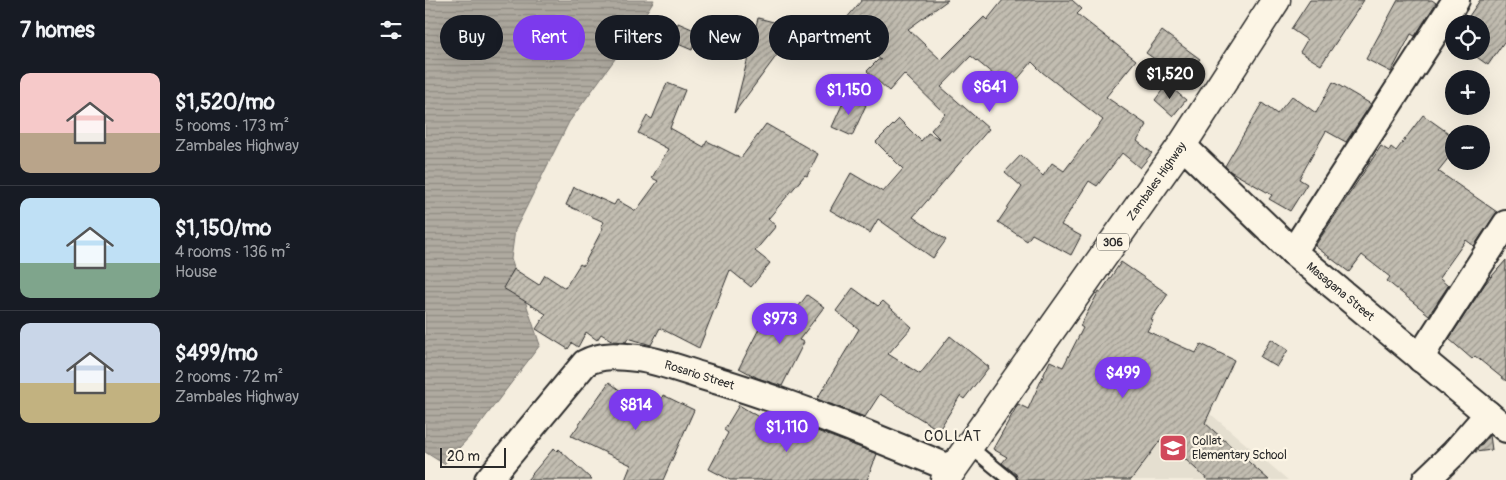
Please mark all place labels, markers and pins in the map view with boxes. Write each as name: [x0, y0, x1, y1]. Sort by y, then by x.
pin: $1,520: [1129, 58, 1211, 100]
pin: $641: [960, 70, 1020, 113]
pin: $1,150: [808, 74, 890, 116]
pin: $973: [750, 302, 810, 345]
pin: $499: [1093, 356, 1153, 399]
pin: $814: [606, 388, 666, 431]
pin: $1,110: [746, 410, 828, 453]
school or university icon: Collat Elementary School: [1158, 433, 1188, 463]
place label: Collat Elementary School: [1192, 434, 1287, 463]

